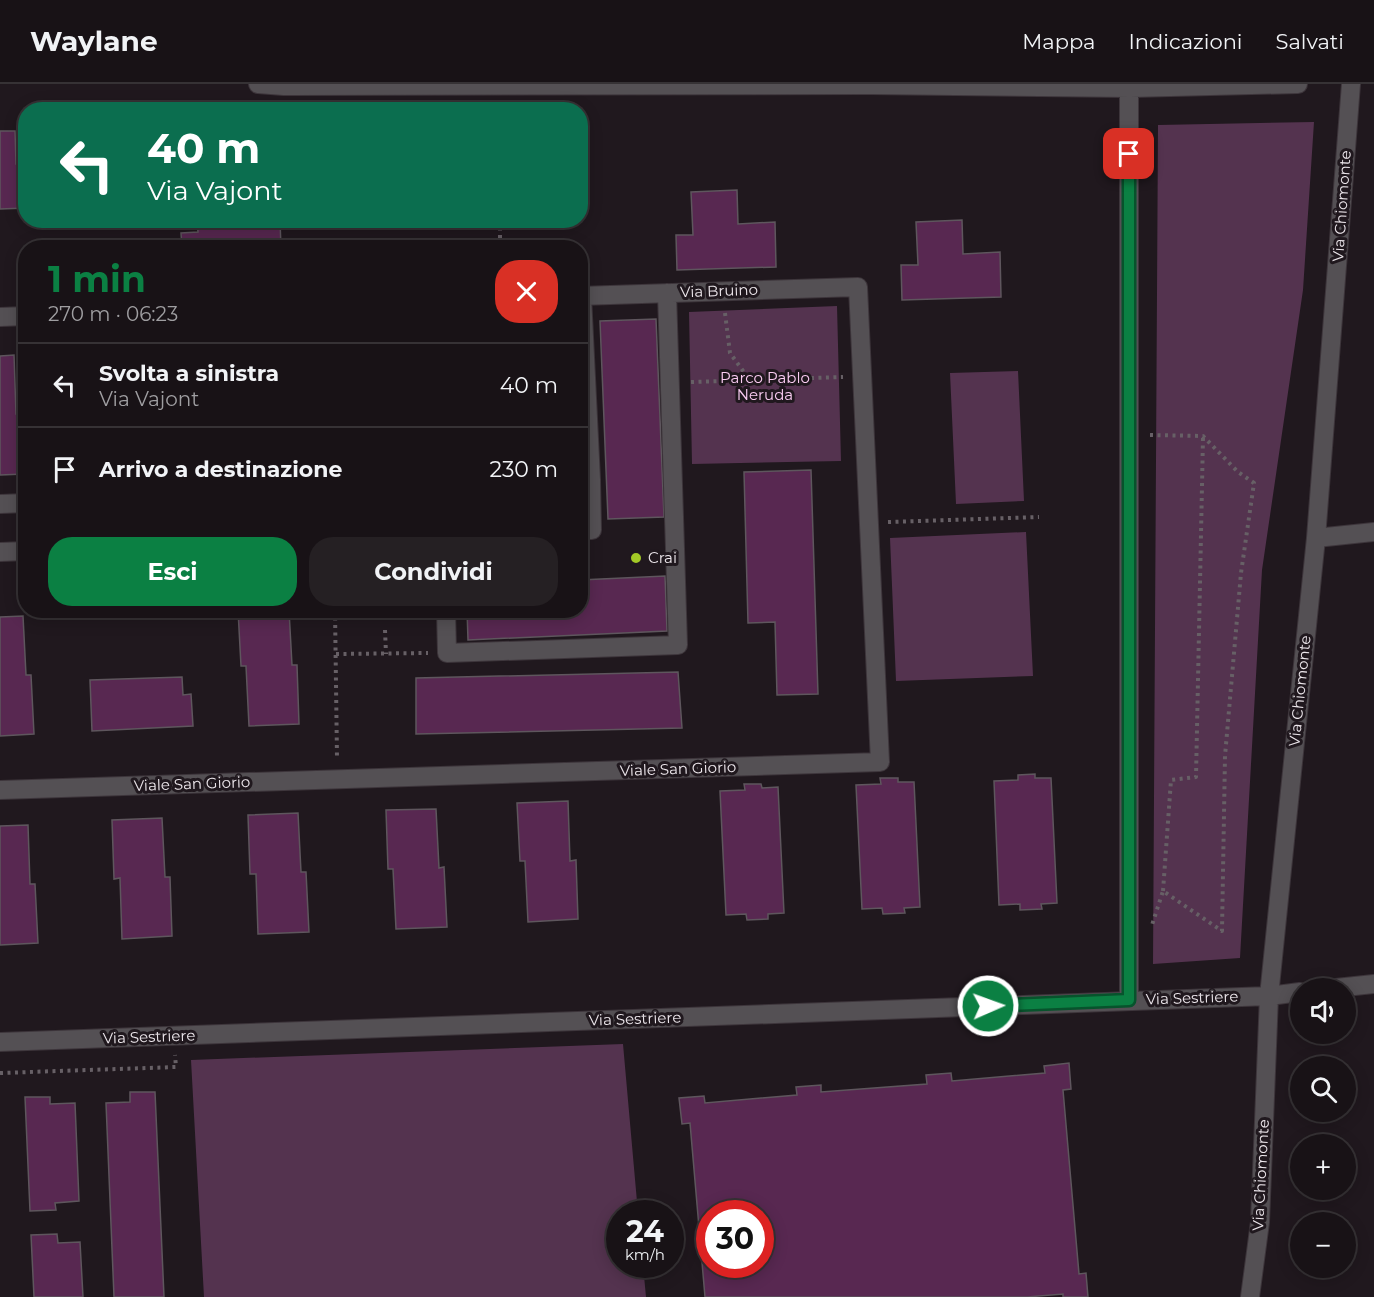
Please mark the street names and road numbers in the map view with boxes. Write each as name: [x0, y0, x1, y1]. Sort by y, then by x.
street label: Via Chiomonte: [1328, 150, 1355, 262]
street label: Via Bruino: [680, 280, 758, 301]
street label: Via Chiomonte: [1284, 634, 1315, 747]
street label: Viale San Giorio: [619, 757, 737, 780]
street label: Viale San Giorio: [133, 772, 251, 795]
street label: Via Sestriere: [1145, 986, 1239, 1009]
street label: Via Sestriere: [588, 1007, 682, 1030]
street label: Via Sestriere: [102, 1025, 196, 1048]
street label: Via Chiomonte: [1248, 1119, 1273, 1231]

